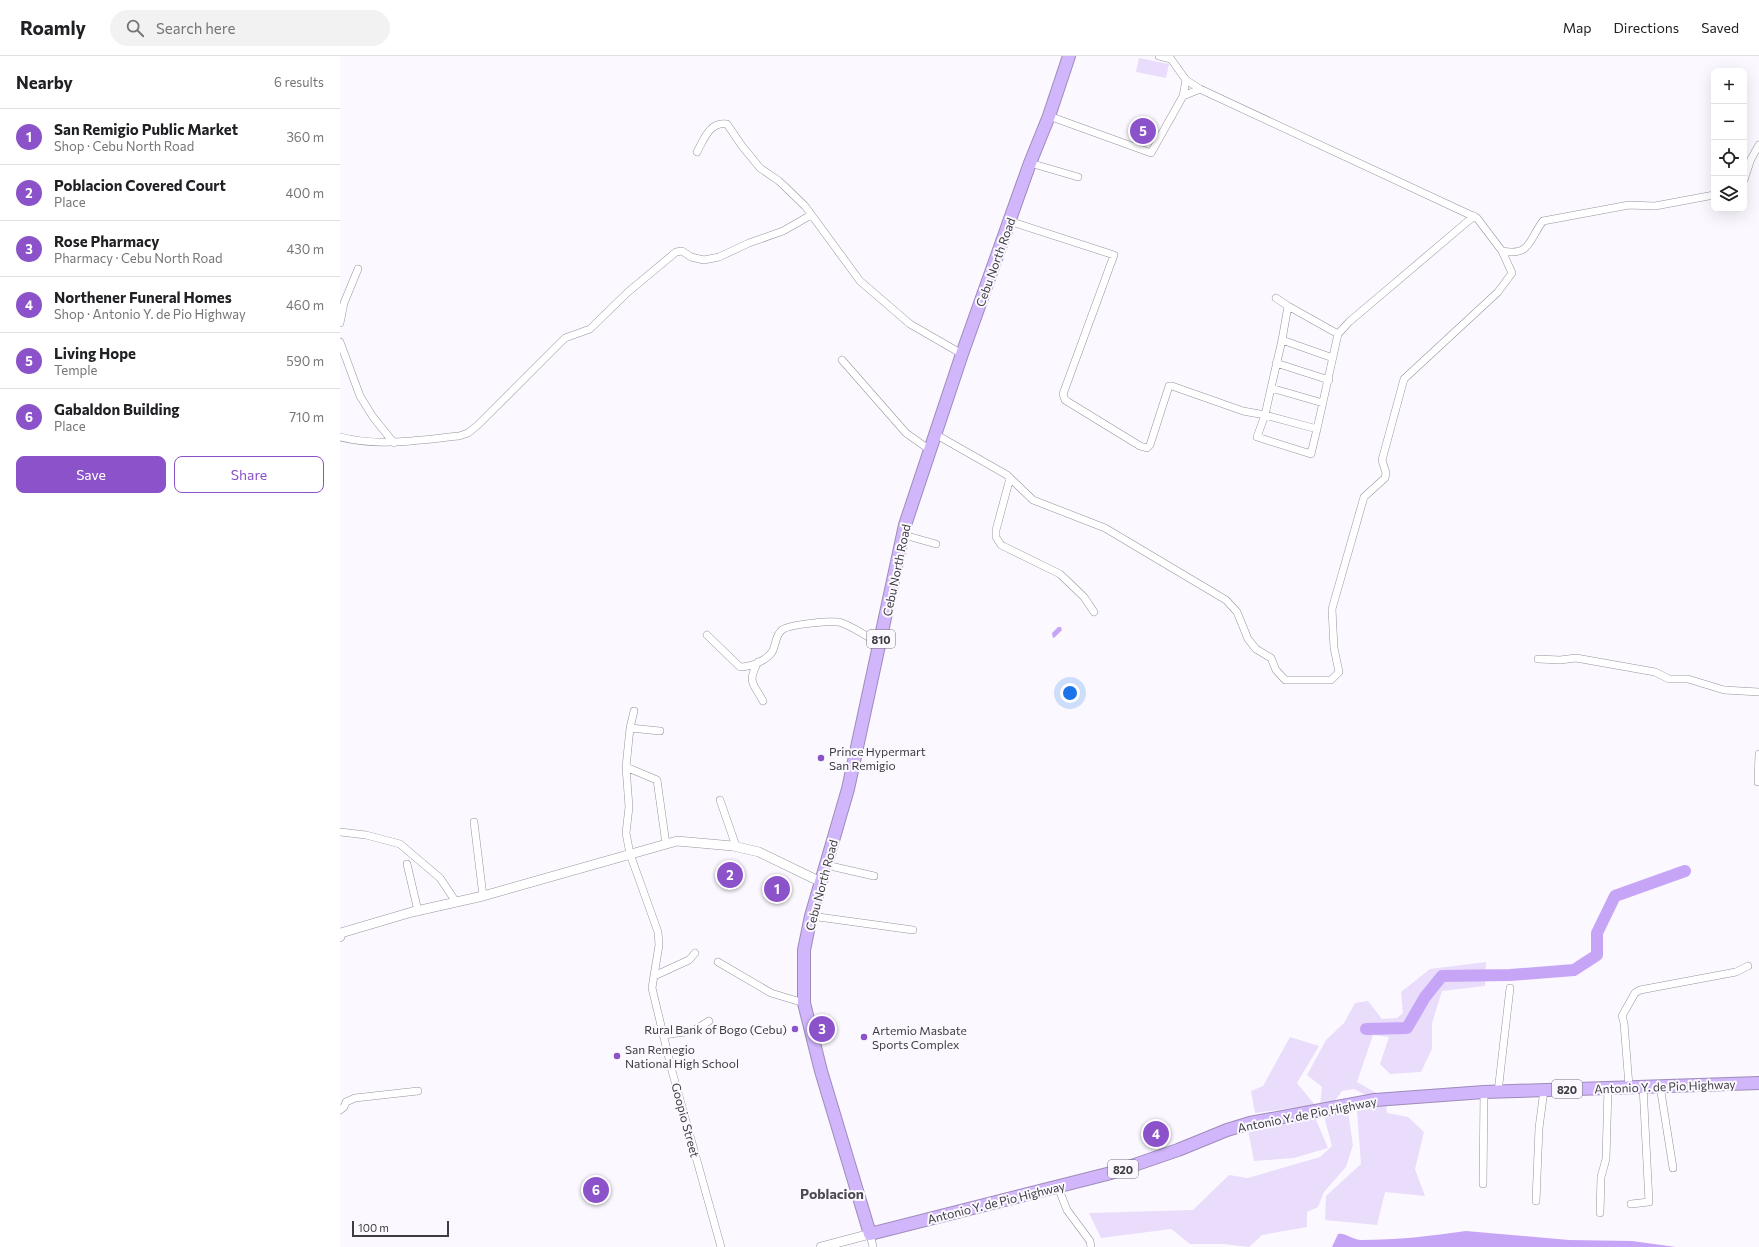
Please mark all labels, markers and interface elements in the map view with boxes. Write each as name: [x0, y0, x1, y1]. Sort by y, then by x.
search box: [110, 10, 390, 46]
text: Roamly: [20, 16, 86, 39]
icon: search: [124, 17, 146, 39]
text: Search here: [156, 19, 235, 37]
text: Map: [1563, 19, 1592, 36]
text: Directions: [1614, 19, 1679, 36]
text: Saved: [1701, 19, 1739, 36]
map controls: [1711, 68, 1747, 212]
button: +: [1711, 68, 1747, 104]
text: Nearby: [16, 72, 73, 93]
text: 6 results: [274, 74, 324, 90]
button: −: [1711, 104, 1747, 140]
pin: 5: [1130, 116, 1156, 146]
text: San Remigio Public Market: [54, 120, 238, 138]
text: 1: [26, 129, 32, 145]
text: 360 m: [286, 129, 324, 145]
text: Shop · Cebu North Road: [54, 138, 194, 154]
button: locate: [1711, 140, 1747, 176]
text: Poblacion Covered Court: [54, 176, 226, 194]
button: layers: [1711, 176, 1747, 212]
text: 2: [25, 185, 33, 201]
text: 400 m: [285, 185, 324, 201]
text: Place: [54, 194, 86, 210]
street label: Cebu North Road: [972, 215, 1018, 308]
text: Rose Pharmacy: [54, 232, 159, 250]
text: 3: [25, 241, 33, 257]
text: 430 m: [286, 241, 324, 257]
text: Pharmacy · Cebu North Road: [54, 250, 223, 266]
text: Northener Funeral Homes: [54, 288, 232, 306]
text: 4: [25, 297, 33, 313]
text: 460 m: [286, 297, 324, 313]
text: Shop · Antonio Y. de Pio Highway: [54, 306, 246, 322]
text: Living Hope: [54, 344, 136, 362]
text: 5: [25, 353, 33, 369]
text: 590 m: [286, 353, 324, 369]
text: Temple: [54, 362, 97, 378]
text: Gabaldon Building: [54, 400, 180, 418]
text: 6: [25, 409, 33, 425]
text: 710 m: [289, 409, 324, 425]
text: Place: [54, 418, 86, 434]
button: Save: [16, 456, 166, 493]
button: Share: [174, 456, 324, 493]
street label: Cebu North Road: [879, 523, 913, 617]
road number: 810: [867, 630, 895, 648]
your location: [1060, 683, 1080, 703]
place label: Prince Hypermart San Remigio: [829, 744, 926, 772]
marker: Prince Hypermart San Remigio: [816, 753, 826, 763]
street label: Cebu North Road: [802, 838, 840, 932]
pin: 2: [717, 860, 743, 890]
pin: 1: [764, 874, 790, 904]
pin: 3: [809, 1014, 835, 1044]
place label: Rural Bank of Bogo (Cebu): [644, 1022, 787, 1036]
place label: Artemio Masbate Sports Complex: [872, 1023, 967, 1051]
marker: Rural Bank of Bogo (Cebu): [790, 1024, 800, 1034]
marker: Artemio Masbate Sports Complex: [859, 1032, 869, 1042]
place label: San Remegio National High School: [625, 1042, 739, 1070]
marker: San Remegio National High School: [612, 1051, 622, 1061]
street label: Antonio Y. de Pio Highway: [1594, 1077, 1736, 1095]
road number: 820: [1552, 1080, 1582, 1098]
street label: Goopio Street: [669, 1081, 703, 1159]
street label: Antonio Y. de Pio Highway: [1236, 1094, 1378, 1134]
pin: 4: [1143, 1119, 1169, 1149]
road number: 820: [1108, 1160, 1138, 1178]
pin: 6: [583, 1175, 609, 1205]
street label: Antonio Y. de Pio Highway: [926, 1178, 1066, 1226]
district label: Poblacion: [800, 1185, 864, 1202]
scale bar: [352, 1219, 449, 1238]
text: 100 m: [358, 1221, 389, 1234]

